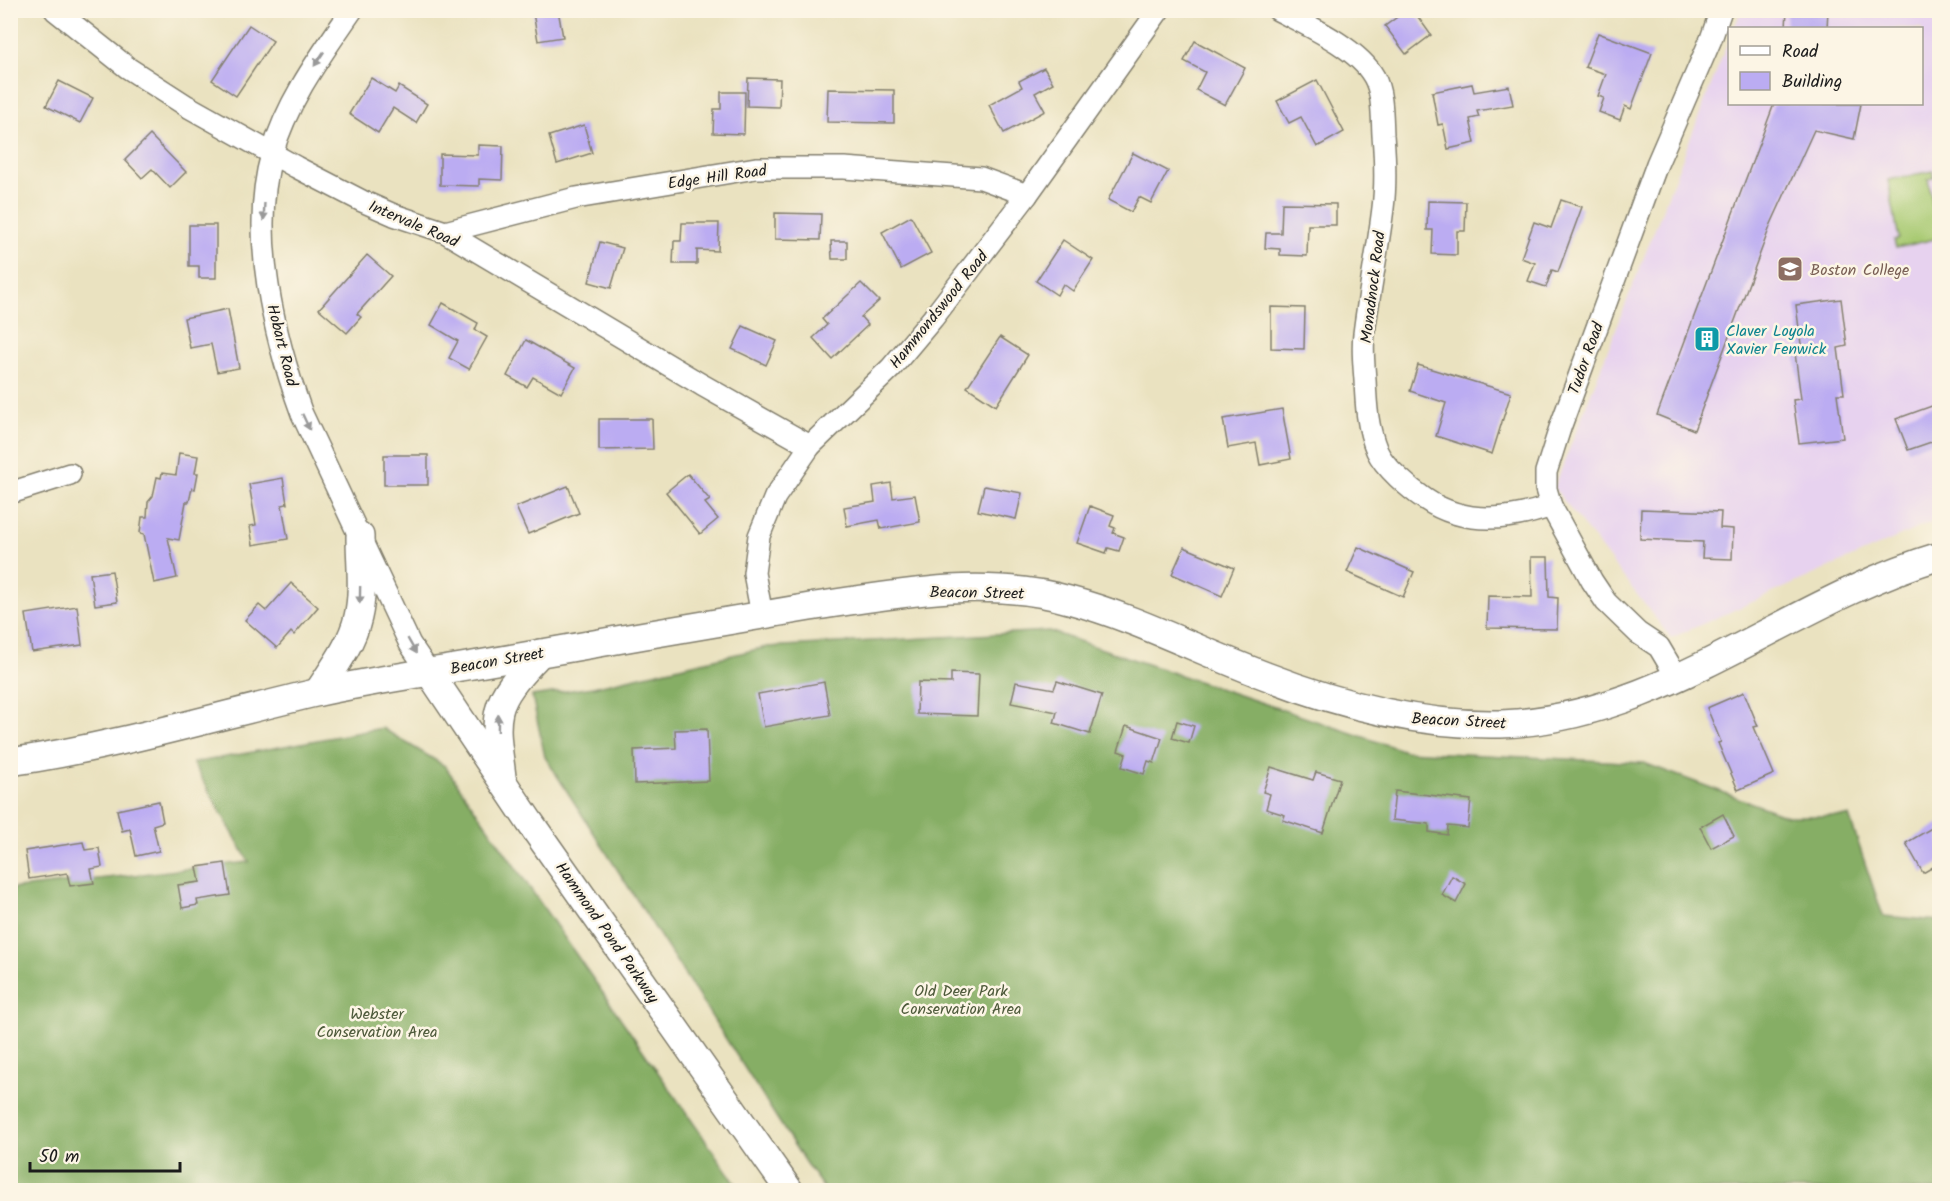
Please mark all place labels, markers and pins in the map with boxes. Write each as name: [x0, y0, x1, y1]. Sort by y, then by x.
school or university icon: Boston College: [1775, 254, 1805, 284]
place label: Boston College: [1810, 258, 1909, 283]
place label: Claver Loyola Xavier Fenwick: [1726, 319, 1827, 362]
building icon: Claver Loyola Xavier Fenwick: [1692, 324, 1722, 354]

